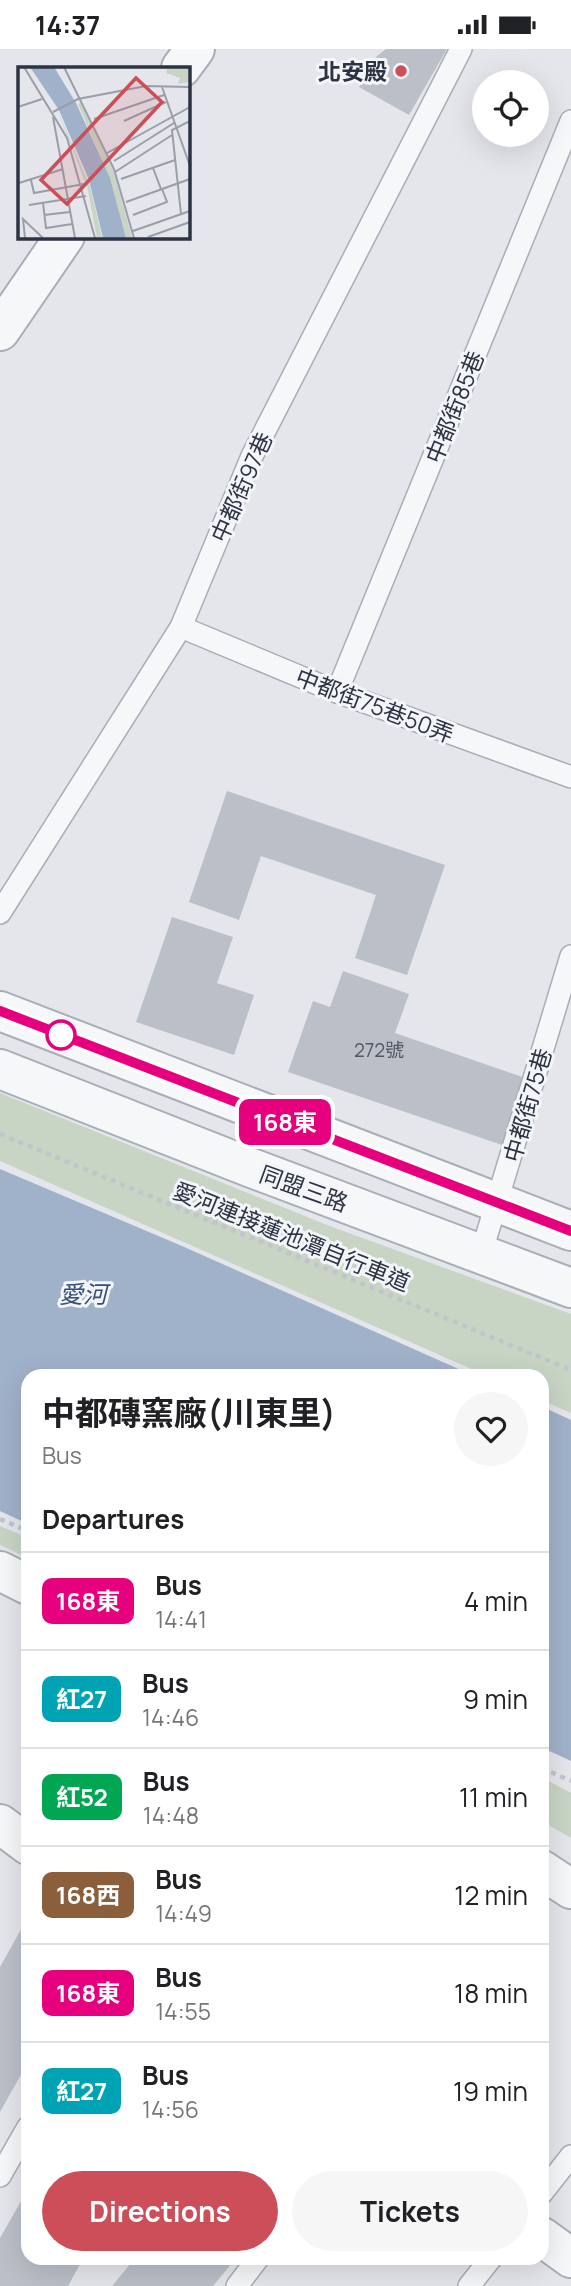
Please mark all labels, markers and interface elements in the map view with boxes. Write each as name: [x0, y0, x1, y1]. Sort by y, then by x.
text: 14:37: [35, 7, 100, 43]
place label: 北安殿: [318, 55, 387, 87]
marker: 北安殿: [393, 63, 409, 79]
inset map: [18, 67, 189, 238]
map controls: [472, 70, 549, 147]
button: locate: [472, 70, 549, 147]
street label: 中都街85巷: [417, 346, 491, 468]
street label: 中都街97巷: [202, 427, 280, 547]
street label: 中都街75巷50弄: [291, 660, 459, 750]
unlabelled marker: [46, 1020, 76, 1050]
house number: 272號: [354, 1037, 404, 1063]
street label: 中都街75巷: [496, 1044, 558, 1166]
line badge: 168東: [236, 1099, 334, 1145]
text: 168東: [253, 1105, 317, 1138]
street label: 同盟三路: [255, 1157, 353, 1219]
street label: 愛河連接蓮池潭自行車道: [169, 1174, 415, 1298]
water label: 愛河: [59, 1277, 111, 1310]
text: 中都磚窯廠(川東里): [42, 1390, 336, 1435]
button: heart: [454, 1392, 528, 1466]
text: Bus: [42, 1439, 82, 1471]
text: Departures: [42, 1501, 184, 1537]
text: Bus: [155, 1567, 202, 1603]
text: 4 min: [464, 1583, 528, 1619]
text: 168東: [56, 1584, 120, 1617]
text: 14:41: [155, 1603, 207, 1635]
text: Bus: [142, 1665, 189, 1701]
text: 9 min: [463, 1681, 528, 1717]
text: 紅27: [56, 1682, 107, 1715]
text: 14:46: [142, 1701, 199, 1733]
text: Bus: [143, 1763, 190, 1799]
text: 11 min: [459, 1779, 528, 1815]
text: 紅52: [56, 1780, 108, 1813]
text: 14:48: [143, 1799, 199, 1831]
text: Bus: [155, 1861, 202, 1897]
text: 12 min: [454, 1877, 528, 1913]
text: 168西: [56, 1878, 120, 1911]
text: 14:49: [155, 1897, 212, 1929]
text: Bus: [155, 1959, 202, 1995]
text: 18 min: [454, 1975, 528, 2011]
text: 168東: [56, 1976, 120, 2009]
text: 14:55: [155, 1995, 211, 2027]
text: Bus: [142, 2057, 189, 2093]
text: 19 min: [453, 2073, 528, 2109]
text: 紅27: [56, 2074, 107, 2107]
text: 14:56: [142, 2093, 199, 2125]
button: Directions: [42, 2171, 278, 2251]
button: Tickets: [292, 2171, 528, 2251]

